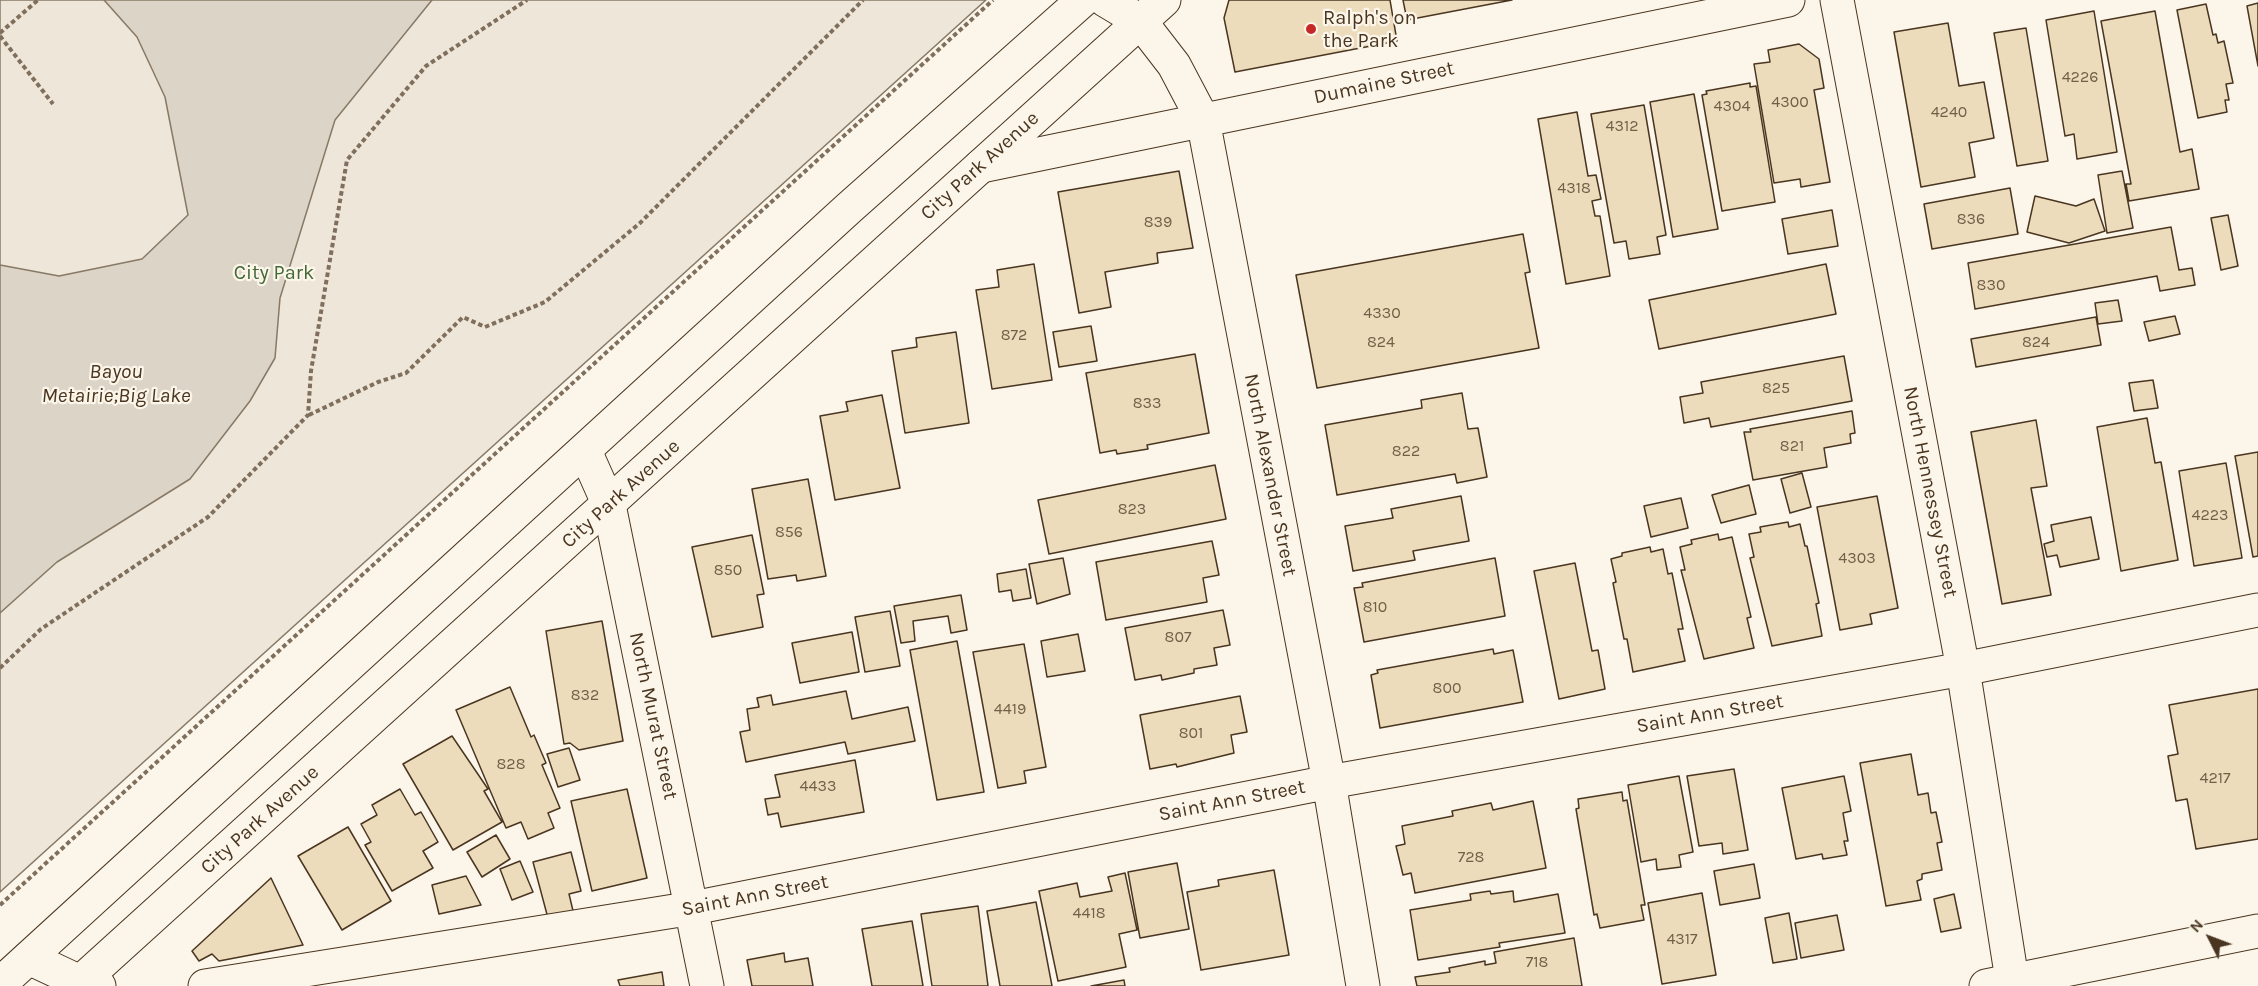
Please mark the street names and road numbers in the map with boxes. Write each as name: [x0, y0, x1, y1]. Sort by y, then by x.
street label: Dumaine Street: [1312, 56, 1456, 110]
street label: City Park Avenue: [916, 107, 1044, 225]
street label: North Alexander Street: [1239, 372, 1301, 578]
street label: North Hennessey Street: [1898, 384, 1962, 600]
street label: City Park Avenue: [557, 435, 685, 553]
street label: North Murat Street: [624, 630, 682, 802]
street label: Saint Ann Street: [1635, 689, 1785, 739]
street label: City Park Avenue: [196, 761, 324, 879]
street label: Saint Ann Street: [1157, 775, 1307, 827]
street label: Saint Ann Street: [680, 870, 830, 922]

